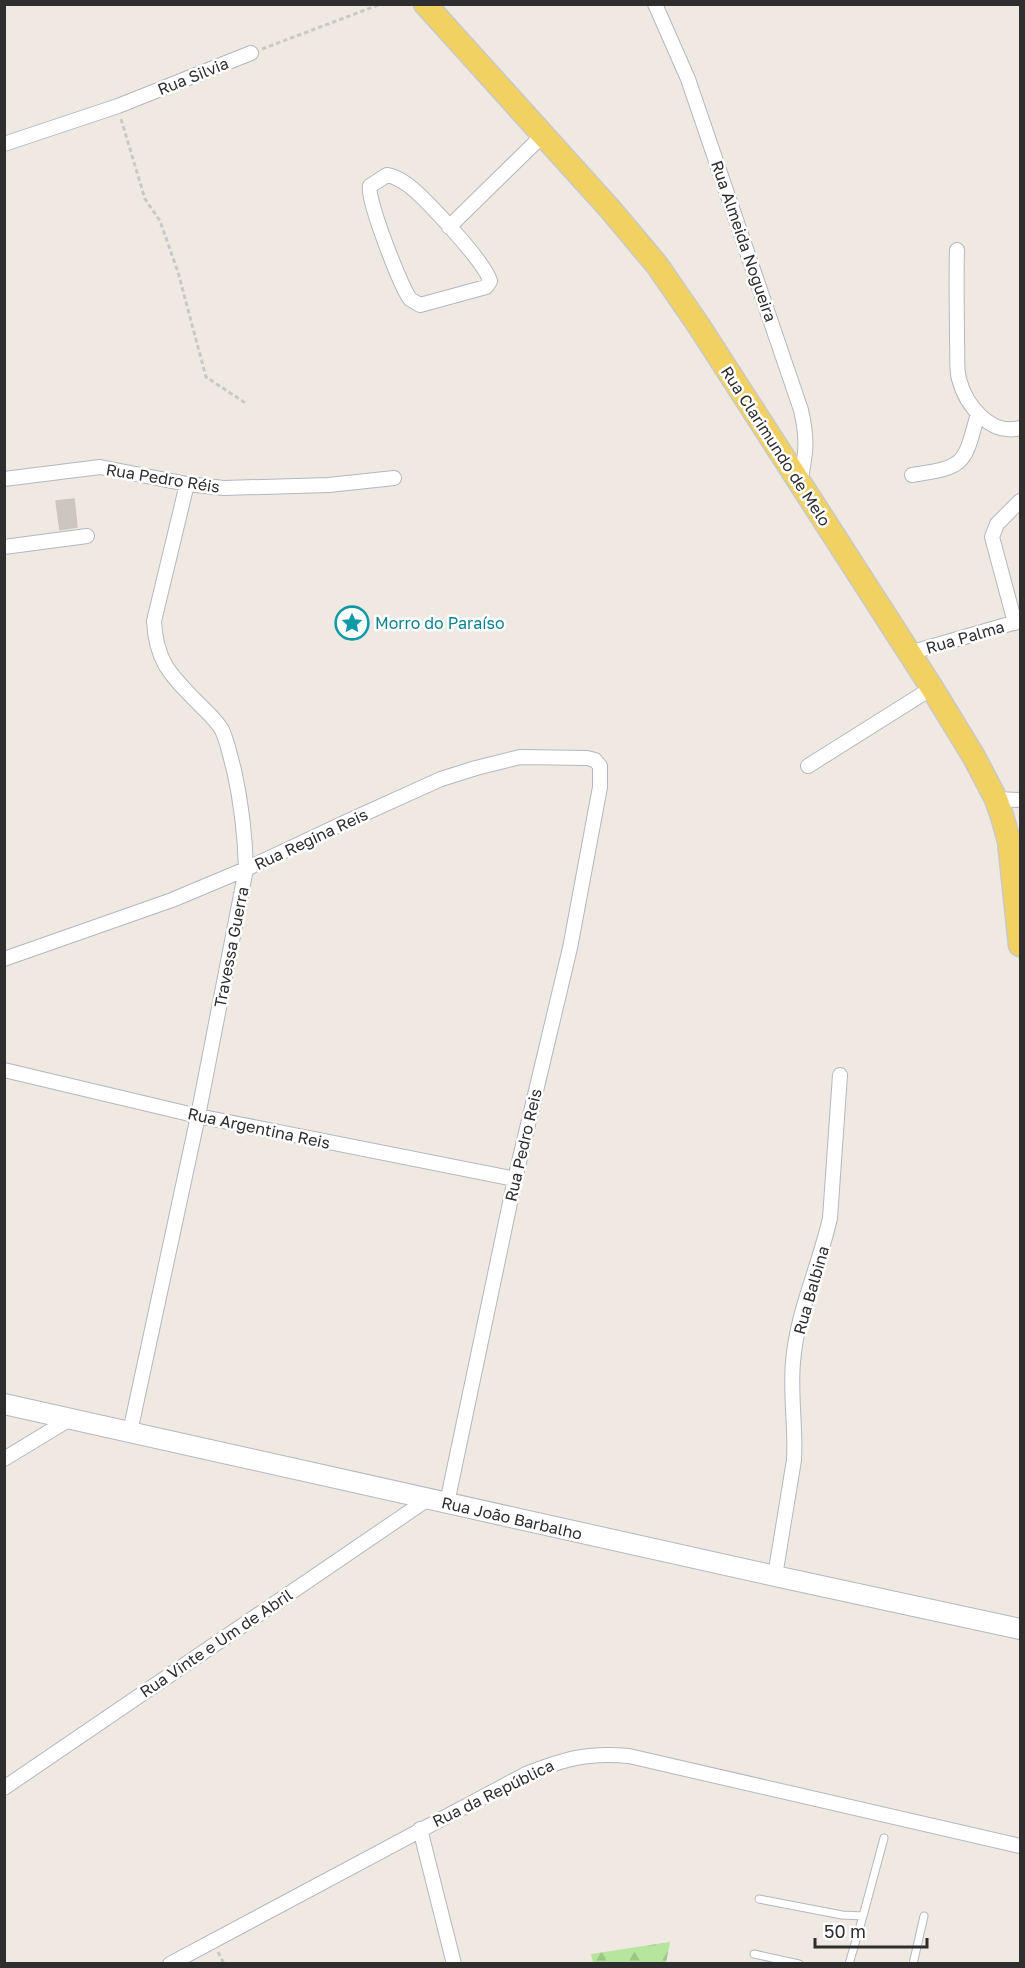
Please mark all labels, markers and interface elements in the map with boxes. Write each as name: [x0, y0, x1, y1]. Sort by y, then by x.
street label: Rua Silvia: [155, 53, 231, 99]
street label: Rua Almeida Nogueira: [707, 158, 781, 324]
street label: Rua Clarimundo de Melo: [717, 362, 835, 530]
street label: Rua Pedro Réis: [105, 459, 221, 497]
place icon: Morro do Paraíso: [334, 605, 370, 641]
place label: Morro do Paraíso: [375, 613, 505, 633]
street label: Rua Palma: [923, 616, 1007, 658]
street label: Rua Regina Reis: [251, 804, 371, 874]
street label: Travessa Guerra: [209, 885, 253, 1009]
street label: Rua Pedro Reis: [500, 1087, 546, 1203]
street label: Rua Argentina Reis: [186, 1103, 332, 1153]
street label: Rua Balbina: [789, 1243, 833, 1337]
street label: Rua João Barbalho: [440, 1492, 584, 1544]
street label: Rua Vinte e Um de Abril: [136, 1584, 296, 1702]
street label: Rua da República: [429, 1755, 557, 1831]
scale bar: [815, 1911, 928, 1949]
text: 50 m: [824, 1920, 866, 1942]

